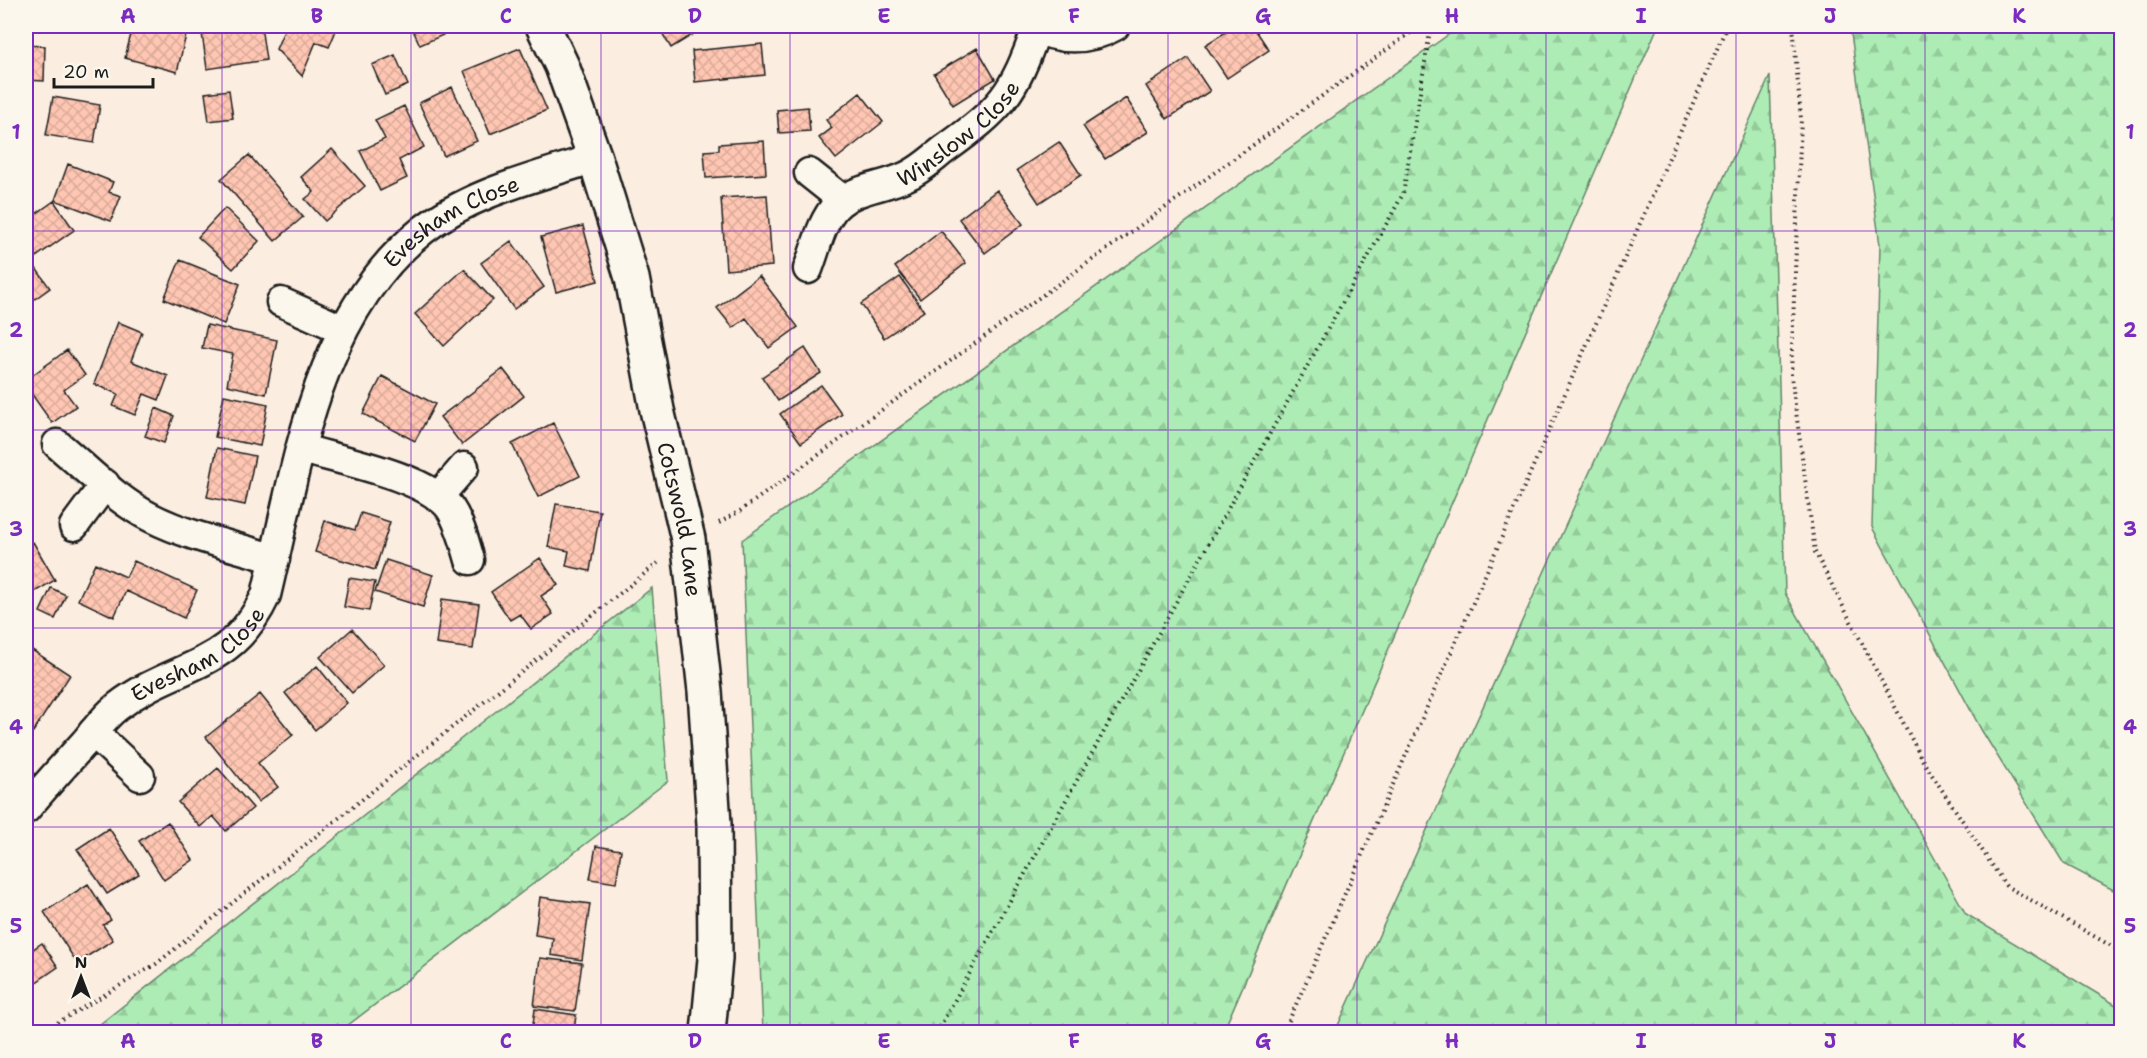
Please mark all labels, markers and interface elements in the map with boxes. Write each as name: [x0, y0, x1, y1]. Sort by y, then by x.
text: A: [120, 3, 136, 29]
text: B: [311, 3, 323, 29]
text: C: [500, 3, 512, 29]
text: D: [688, 3, 702, 29]
text: E: [877, 3, 891, 29]
text: F: [1068, 3, 1080, 29]
text: G: [1255, 3, 1271, 29]
text: H: [1445, 3, 1459, 29]
text: I: [1635, 3, 1647, 29]
text: J: [1824, 3, 1837, 29]
text: K: [2012, 3, 2026, 29]
scale bar: [54, 51, 153, 89]
text: 20 m: [63, 60, 109, 84]
street label: Winslow Close: [892, 75, 1026, 193]
text: 1: [11, 119, 21, 145]
text: 1: [2125, 119, 2135, 145]
street label: Evesham Close: [377, 169, 523, 274]
text: 2: [9, 317, 23, 343]
text: 2: [2123, 317, 2137, 343]
street label: Cotswold Lane: [651, 439, 709, 598]
text: 3: [9, 516, 23, 542]
text: 3: [2123, 516, 2137, 542]
street label: Evesham Close: [125, 601, 271, 708]
text: 4: [9, 714, 23, 740]
text: 4: [2123, 714, 2137, 740]
text: 5: [10, 913, 22, 939]
text: 5: [2124, 913, 2136, 939]
north arrow: [51, 947, 111, 1007]
text: N: [75, 952, 87, 973]
text: A: [120, 1028, 136, 1054]
text: B: [311, 1028, 323, 1054]
text: C: [500, 1028, 512, 1054]
text: D: [688, 1028, 702, 1054]
text: E: [877, 1028, 891, 1054]
text: F: [1068, 1028, 1080, 1054]
text: G: [1255, 1028, 1271, 1054]
text: H: [1445, 1028, 1459, 1054]
text: I: [1635, 1028, 1647, 1054]
text: J: [1824, 1028, 1837, 1054]
text: K: [2012, 1028, 2026, 1054]

